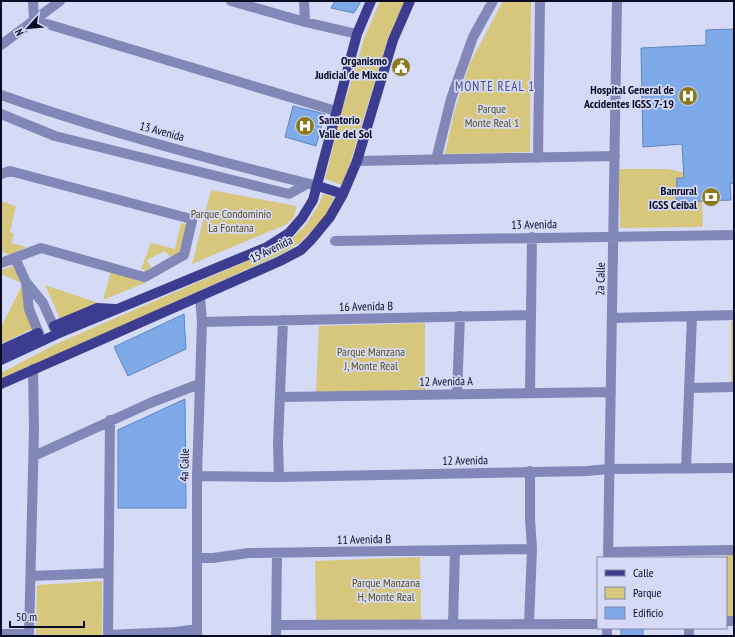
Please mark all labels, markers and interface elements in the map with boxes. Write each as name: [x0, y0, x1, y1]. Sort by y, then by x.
north arrow: [8, 8, 48, 48]
text: N: [11, 27, 27, 38]
place label: Organismo Judicial de Mixco: [314, 53, 388, 82]
public building icon: Organismo Judicial de Mixco: [390, 56, 412, 78]
district label: MONTE REAL 1: [455, 78, 535, 95]
place label: Hospital General de Accidentes IGSS 7-19: [583, 82, 674, 111]
hospital icon: Hospital General de Accidentes IGSS 7-19: [677, 85, 699, 107]
park label: Parque Monte Real 1: [465, 101, 519, 130]
place label: Sanatorio Valle del Sol: [318, 112, 372, 141]
hospital icon: Sanatorio Valle del Sol: [294, 115, 316, 137]
street label: 13 Avenida: [138, 118, 186, 144]
place label: Banrural IGSS Ceibal: [649, 183, 697, 212]
bank icon: Banrural IGSS Ceibal: [700, 186, 722, 208]
park label: Parque Condominio La Fontana: [191, 206, 271, 235]
street label: 13 Avenida: [511, 216, 557, 232]
street label: 15 Avenida: [247, 232, 295, 266]
street label: 2a Calle: [592, 262, 608, 296]
street label: 16 Avenida B: [339, 298, 393, 314]
park label: Parque Manzana J, Monte Real: [337, 344, 405, 373]
street label: 12 Avenida A: [419, 373, 473, 389]
street label: 4a Calle: [176, 448, 192, 482]
street label: 12 Avenida: [442, 452, 488, 468]
street label: 11 Avenida B: [337, 531, 391, 547]
legend: [597, 557, 727, 629]
text: Calle: [633, 565, 654, 580]
park label: Parque Manzana H, Monte Real: [352, 575, 420, 604]
text: Parque: [633, 585, 662, 600]
scale bar: [10, 603, 84, 629]
text: Edificio: [633, 605, 663, 620]
text: 50 m: [16, 609, 37, 624]

